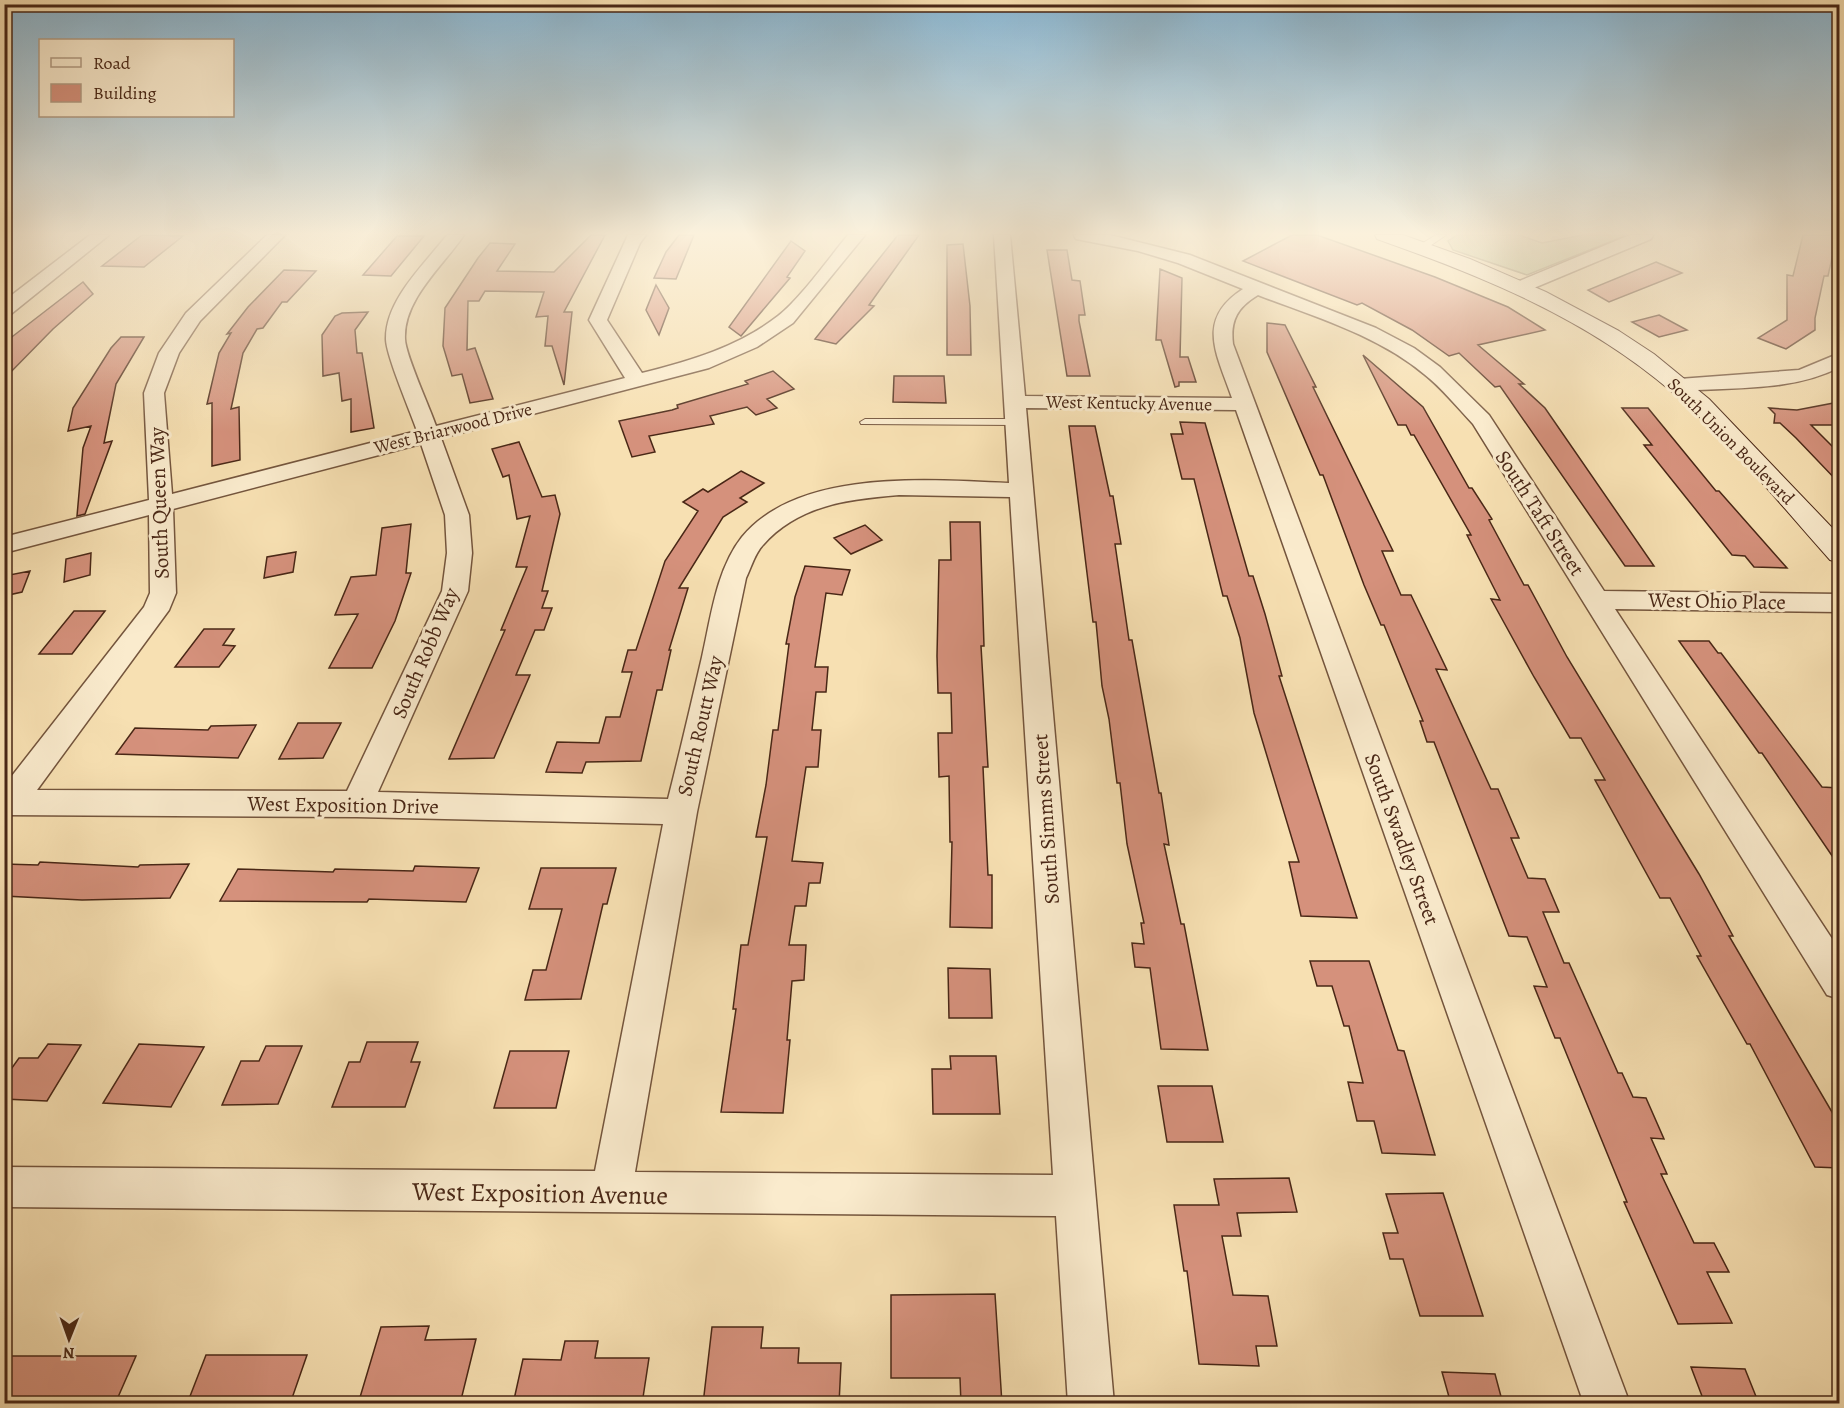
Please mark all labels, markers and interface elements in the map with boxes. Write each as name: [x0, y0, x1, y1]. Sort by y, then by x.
legend: [39, 39, 234, 117]
text: Road: [93, 51, 131, 75]
text: Building: [93, 81, 157, 105]
street label: South Union Boulevard: [1662, 372, 1800, 510]
street label: West Kentucky Avenue: [1045, 390, 1212, 416]
street label: West Briarwood Drive: [370, 397, 535, 460]
street label: South Queen Way: [142, 426, 176, 579]
street label: South Taft Street: [1489, 445, 1591, 581]
street label: South Robb Way: [385, 583, 465, 723]
street label: West Ohio Place: [1647, 586, 1786, 616]
street label: South Routt Way: [670, 652, 730, 799]
street label: South Simms Street: [1026, 733, 1066, 905]
street label: South Swadley Street: [1358, 749, 1446, 929]
street label: West Exposition Drive: [246, 789, 439, 821]
street label: West Exposition Avenue: [411, 1174, 668, 1213]
north arrow: [39, 1309, 99, 1369]
text: N: [62, 1342, 75, 1364]

